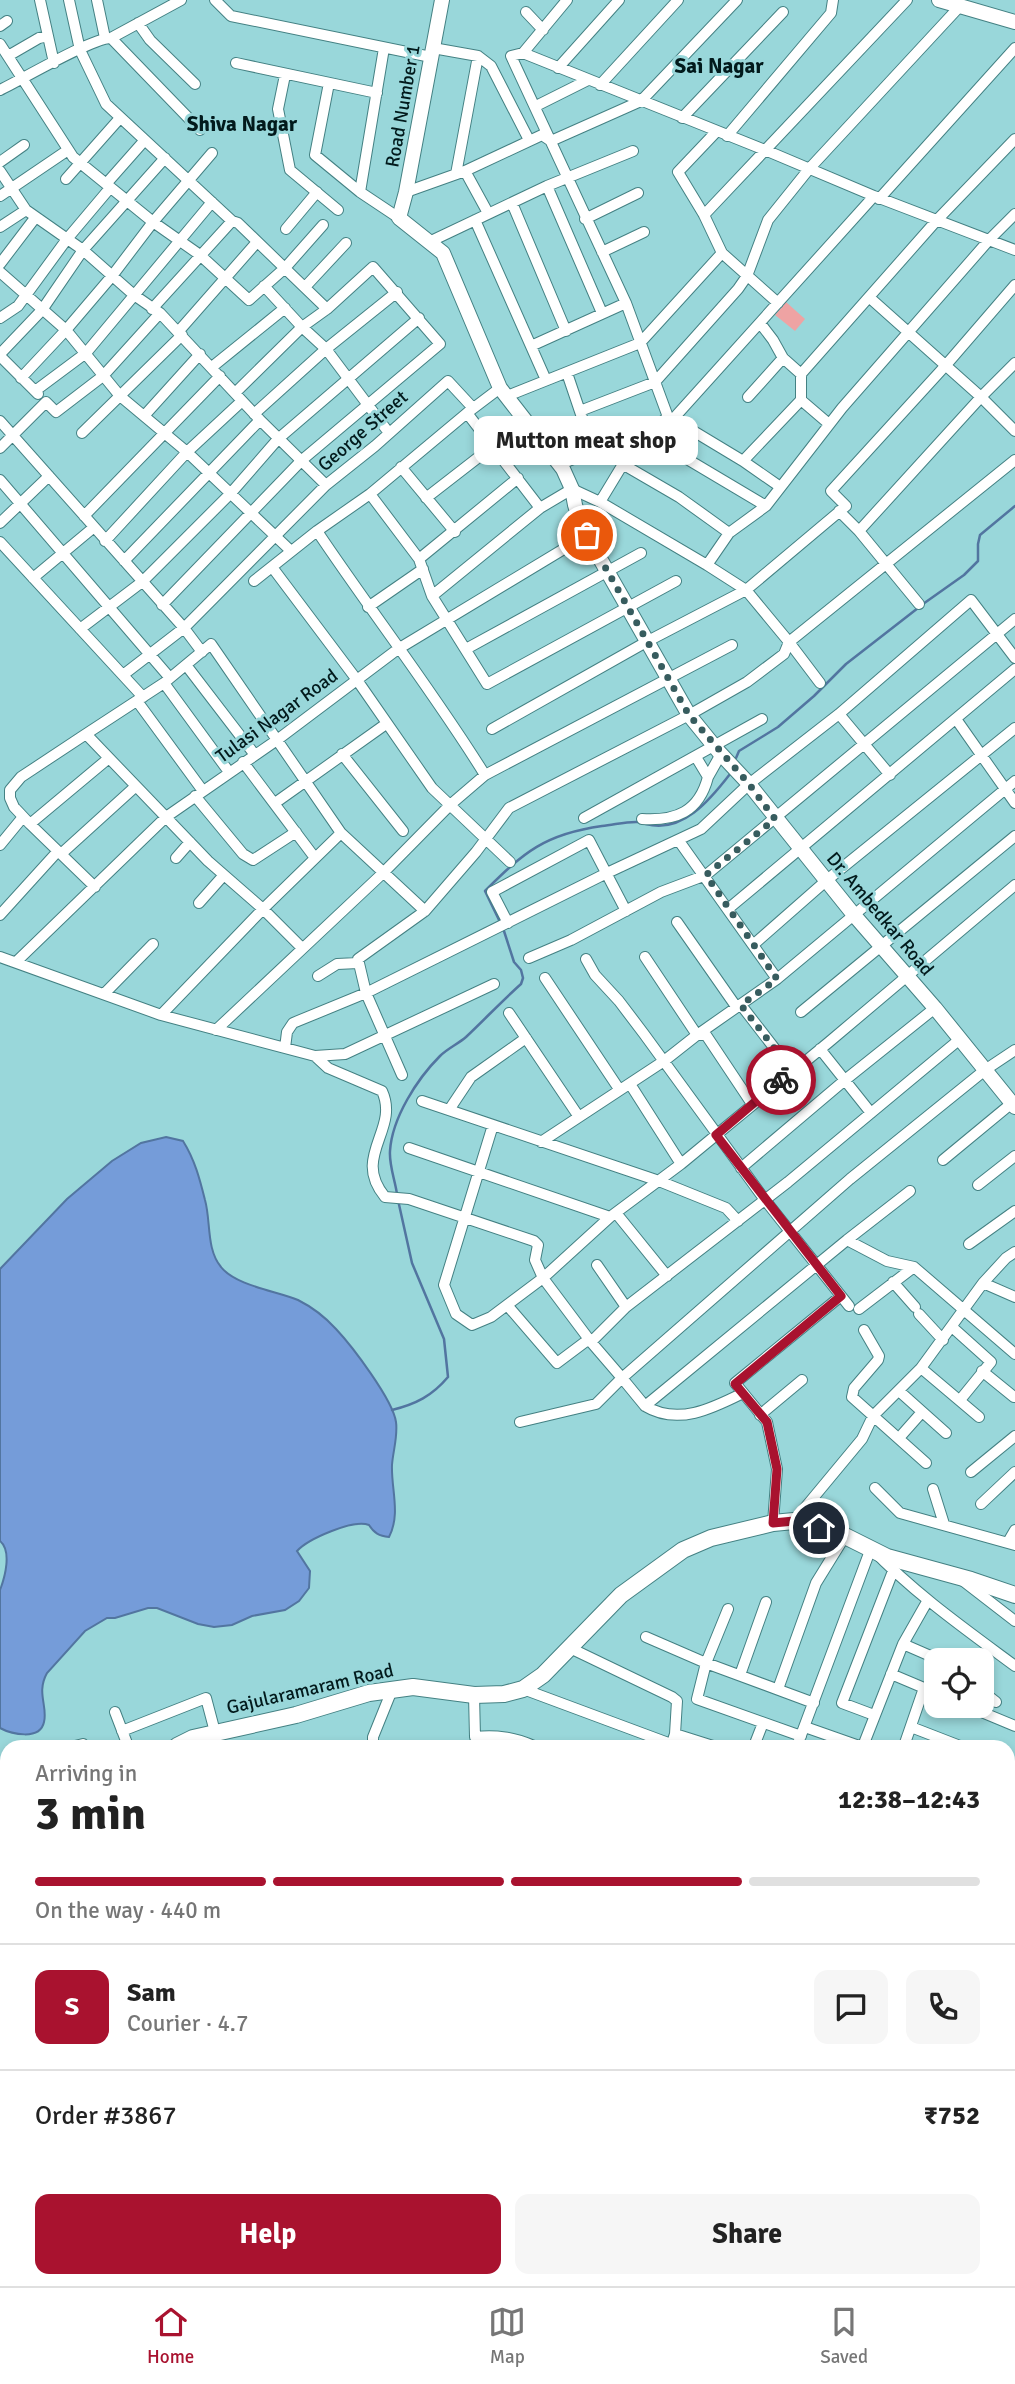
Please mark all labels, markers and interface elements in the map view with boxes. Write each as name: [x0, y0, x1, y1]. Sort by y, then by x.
street label: Road Number 1: [380, 43, 426, 169]
district label: Sai Nagar: [674, 53, 764, 79]
district label: Shiva Nagar: [187, 111, 298, 137]
street label: George Street: [313, 385, 413, 477]
callout: Mutton meat shop: [475, 416, 699, 465]
text: Mutton meat shop: [496, 426, 676, 455]
pin: [557, 505, 617, 565]
icon: bag: [568, 516, 606, 554]
street label: Tulasi Nagar Road: [211, 664, 343, 768]
street label: Dr. Ambedkar Road: [821, 847, 939, 981]
courier: [746, 1045, 816, 1115]
icon: bike: [762, 1061, 800, 1099]
pin: [789, 1498, 849, 1558]
icon: home: [800, 1509, 838, 1547]
map controls: [924, 1648, 994, 1718]
button: locate: [924, 1648, 994, 1718]
street label: Gajularamaram Road: [224, 1658, 396, 1720]
text: Arriving in: [35, 1759, 137, 1788]
text: 12:38–12:43: [838, 1784, 980, 1816]
text: 3 min: [35, 1786, 146, 1842]
text: On the way · 440 m: [35, 1896, 221, 1925]
button: chat: [814, 1970, 888, 2044]
button: phone: [906, 1970, 980, 2044]
text: Sam: [127, 1977, 176, 2009]
text: S: [65, 1991, 79, 2023]
text: Courier · 4.7: [127, 2009, 248, 2038]
text: Order #3867: [35, 2100, 176, 2132]
text: ₹752: [924, 2100, 980, 2132]
button: Help: [35, 2194, 501, 2274]
button: Share: [515, 2194, 980, 2274]
tab: Home: [147, 2303, 194, 2369]
tab: Map: [488, 2303, 526, 2369]
tab: Saved: [820, 2303, 868, 2369]

